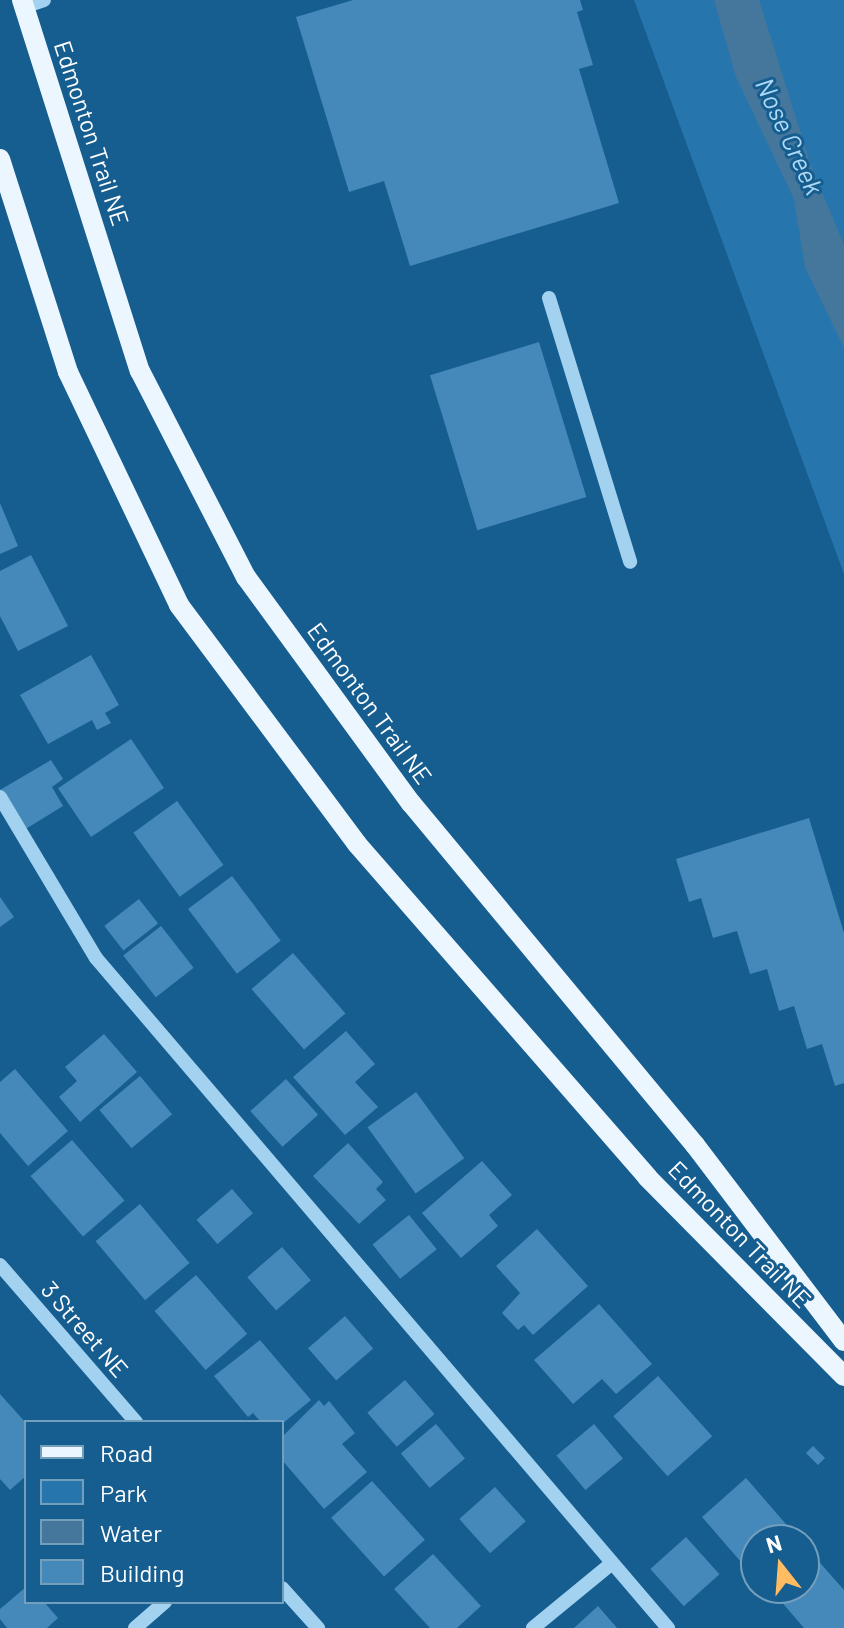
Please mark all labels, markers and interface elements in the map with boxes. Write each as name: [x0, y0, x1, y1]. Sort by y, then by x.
street label: Edmonton Trail NE: [49, 37, 135, 229]
water label: Nose Creek: [749, 73, 831, 199]
street label: Edmonton Trail NE: [302, 617, 438, 789]
street label: Edmonton Trail NE: [663, 1155, 817, 1313]
street label: 3 Street NE: [35, 1275, 135, 1383]
legend: [24, 1420, 284, 1604]
text: Road: [100, 1438, 153, 1467]
text: Park: [100, 1478, 147, 1507]
text: Water: [100, 1518, 162, 1547]
north arrow: [740, 1524, 820, 1604]
text: N: [763, 1528, 784, 1558]
text: Building: [100, 1558, 184, 1587]

